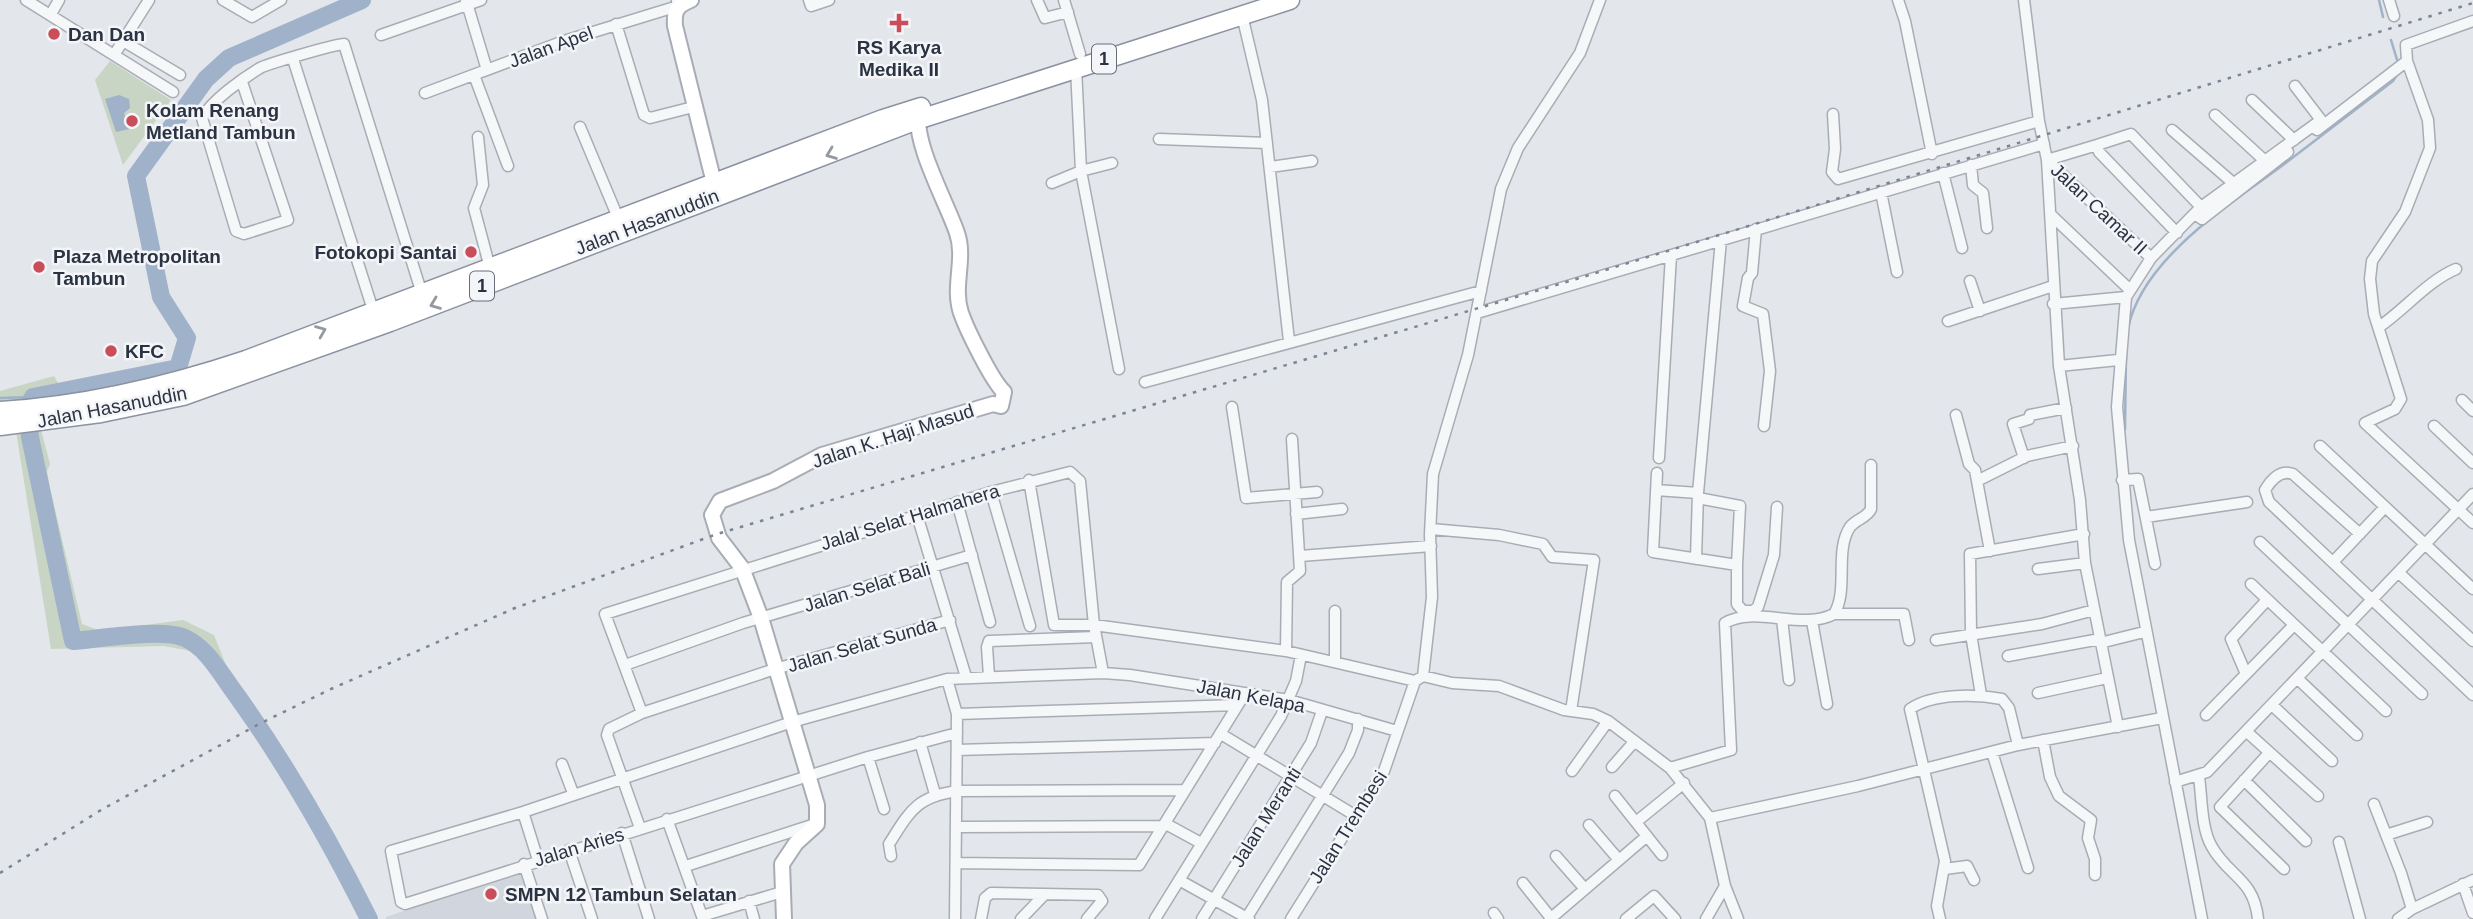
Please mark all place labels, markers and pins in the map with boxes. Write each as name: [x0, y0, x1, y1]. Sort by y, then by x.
marker: RS Karya Medika II: [889, 13, 909, 33]
place label: Dan Dan: [68, 24, 145, 45]
marker: Dan Dan: [46, 26, 62, 42]
place label: RS Karya Medika II: [857, 37, 942, 80]
place label: Kolam Renang Metland Tambun: [146, 100, 296, 143]
marker: Kolam Renang Metland Tambun: [124, 113, 140, 129]
place label: Fotokopi Santai: [315, 242, 457, 263]
marker: Fotokopi Santai: [463, 244, 479, 260]
place label: Plaza Metropolitan Tambun: [53, 246, 221, 289]
marker: Plaza Metropolitan Tambun: [31, 259, 47, 275]
place label: KFC: [125, 341, 164, 362]
marker: KFC: [103, 343, 119, 359]
place label: SMPN 12 Tambun Selatan: [505, 884, 737, 905]
marker: SMPN 12 Tambun Selatan: [483, 886, 499, 902]

